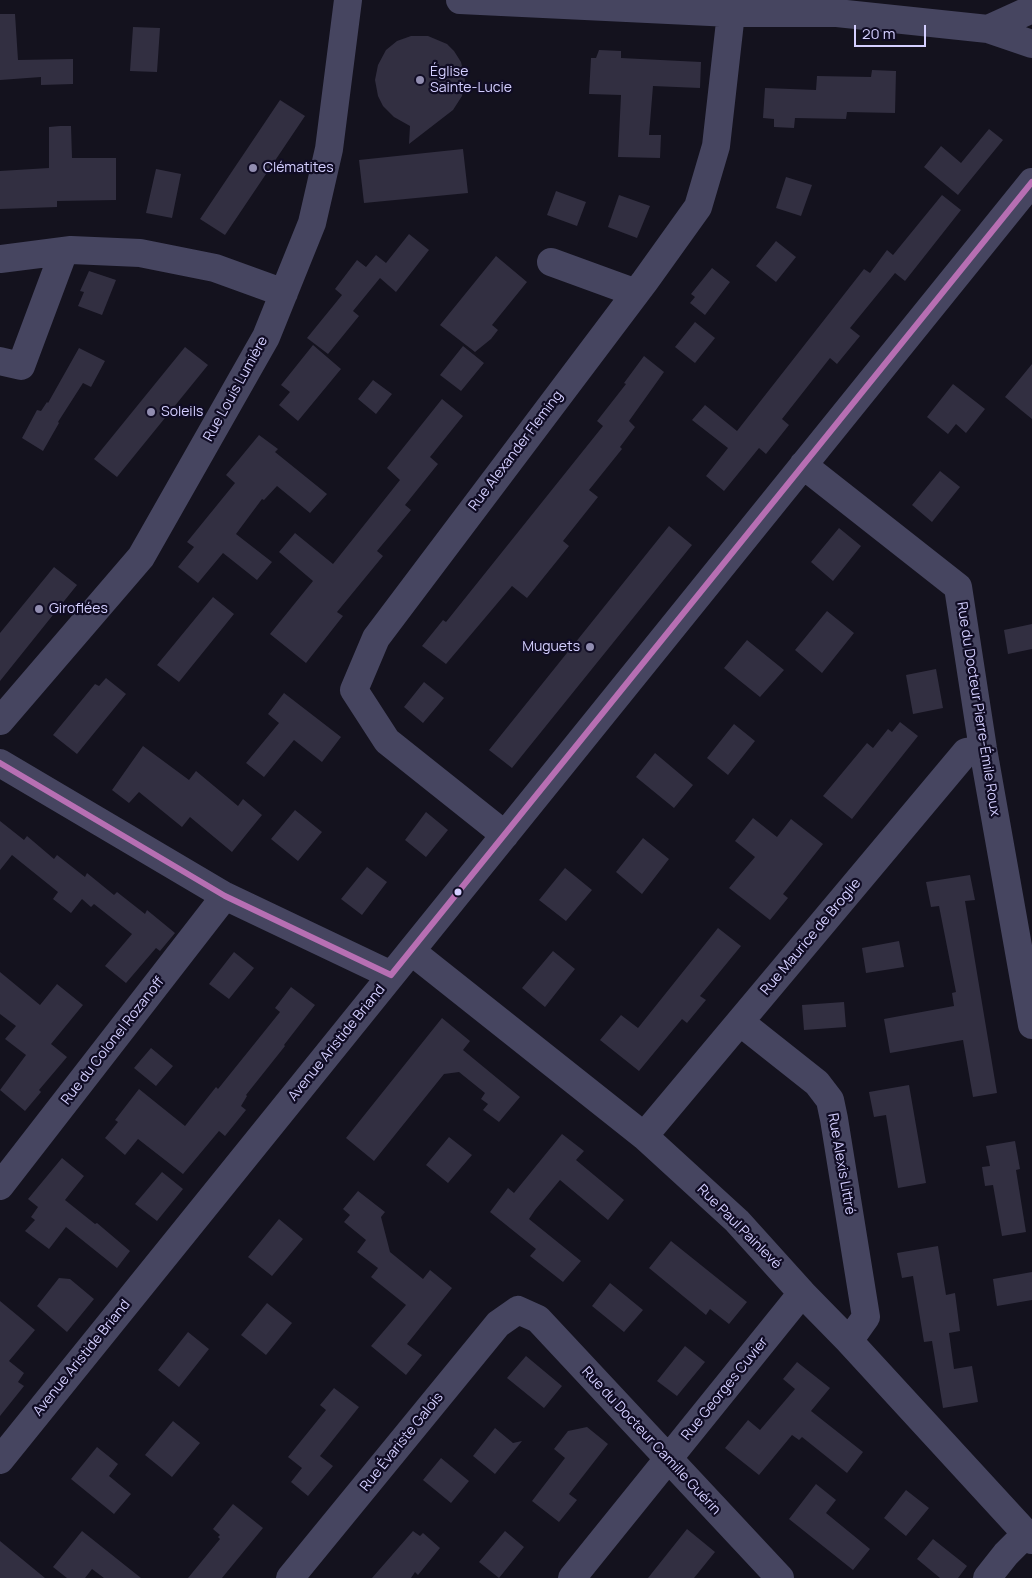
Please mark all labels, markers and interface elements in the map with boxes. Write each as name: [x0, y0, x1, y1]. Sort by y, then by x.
scale bar: [857, 15, 930, 47]
text: 20 m: [862, 23, 895, 44]
place label: Église Sainte-Lucie: [430, 64, 512, 96]
marker: Église Sainte-Lucie: [414, 74, 426, 86]
place label: Clématites: [263, 160, 334, 176]
marker: Clématites: [247, 162, 259, 174]
street label: Rue Louis Lumière: [200, 334, 272, 444]
street label: Rue Alexander Fleming: [465, 388, 567, 514]
place label: Soleils: [161, 404, 203, 420]
marker: Soleils: [145, 406, 157, 418]
place label: Giroflées: [49, 601, 108, 617]
street label: Rue du Docteur Pierre-Émile Roux: [953, 601, 1003, 817]
marker: Giroflées: [33, 603, 45, 615]
place label: Muguets: [522, 639, 580, 655]
marker: Muguets: [584, 641, 596, 653]
street label: Rue Maurice de Broglie: [757, 875, 865, 999]
unlabelled marker: [453, 887, 463, 897]
street label: Rue du Colonel Rozanoff: [58, 974, 168, 1108]
street label: Avenue Aristide Briand: [285, 982, 389, 1104]
street label: Rue Alexis Littré: [824, 1112, 858, 1216]
street label: Rue Paul Painlevé: [693, 1181, 785, 1273]
street label: Avenue Aristide Briand: [30, 1297, 134, 1419]
street label: Rue Georges Cuvier: [678, 1334, 772, 1444]
street label: Rue du Docteur Camille Guérin: [578, 1364, 724, 1518]
street label: Rue Évariste Galois: [357, 1389, 447, 1495]

